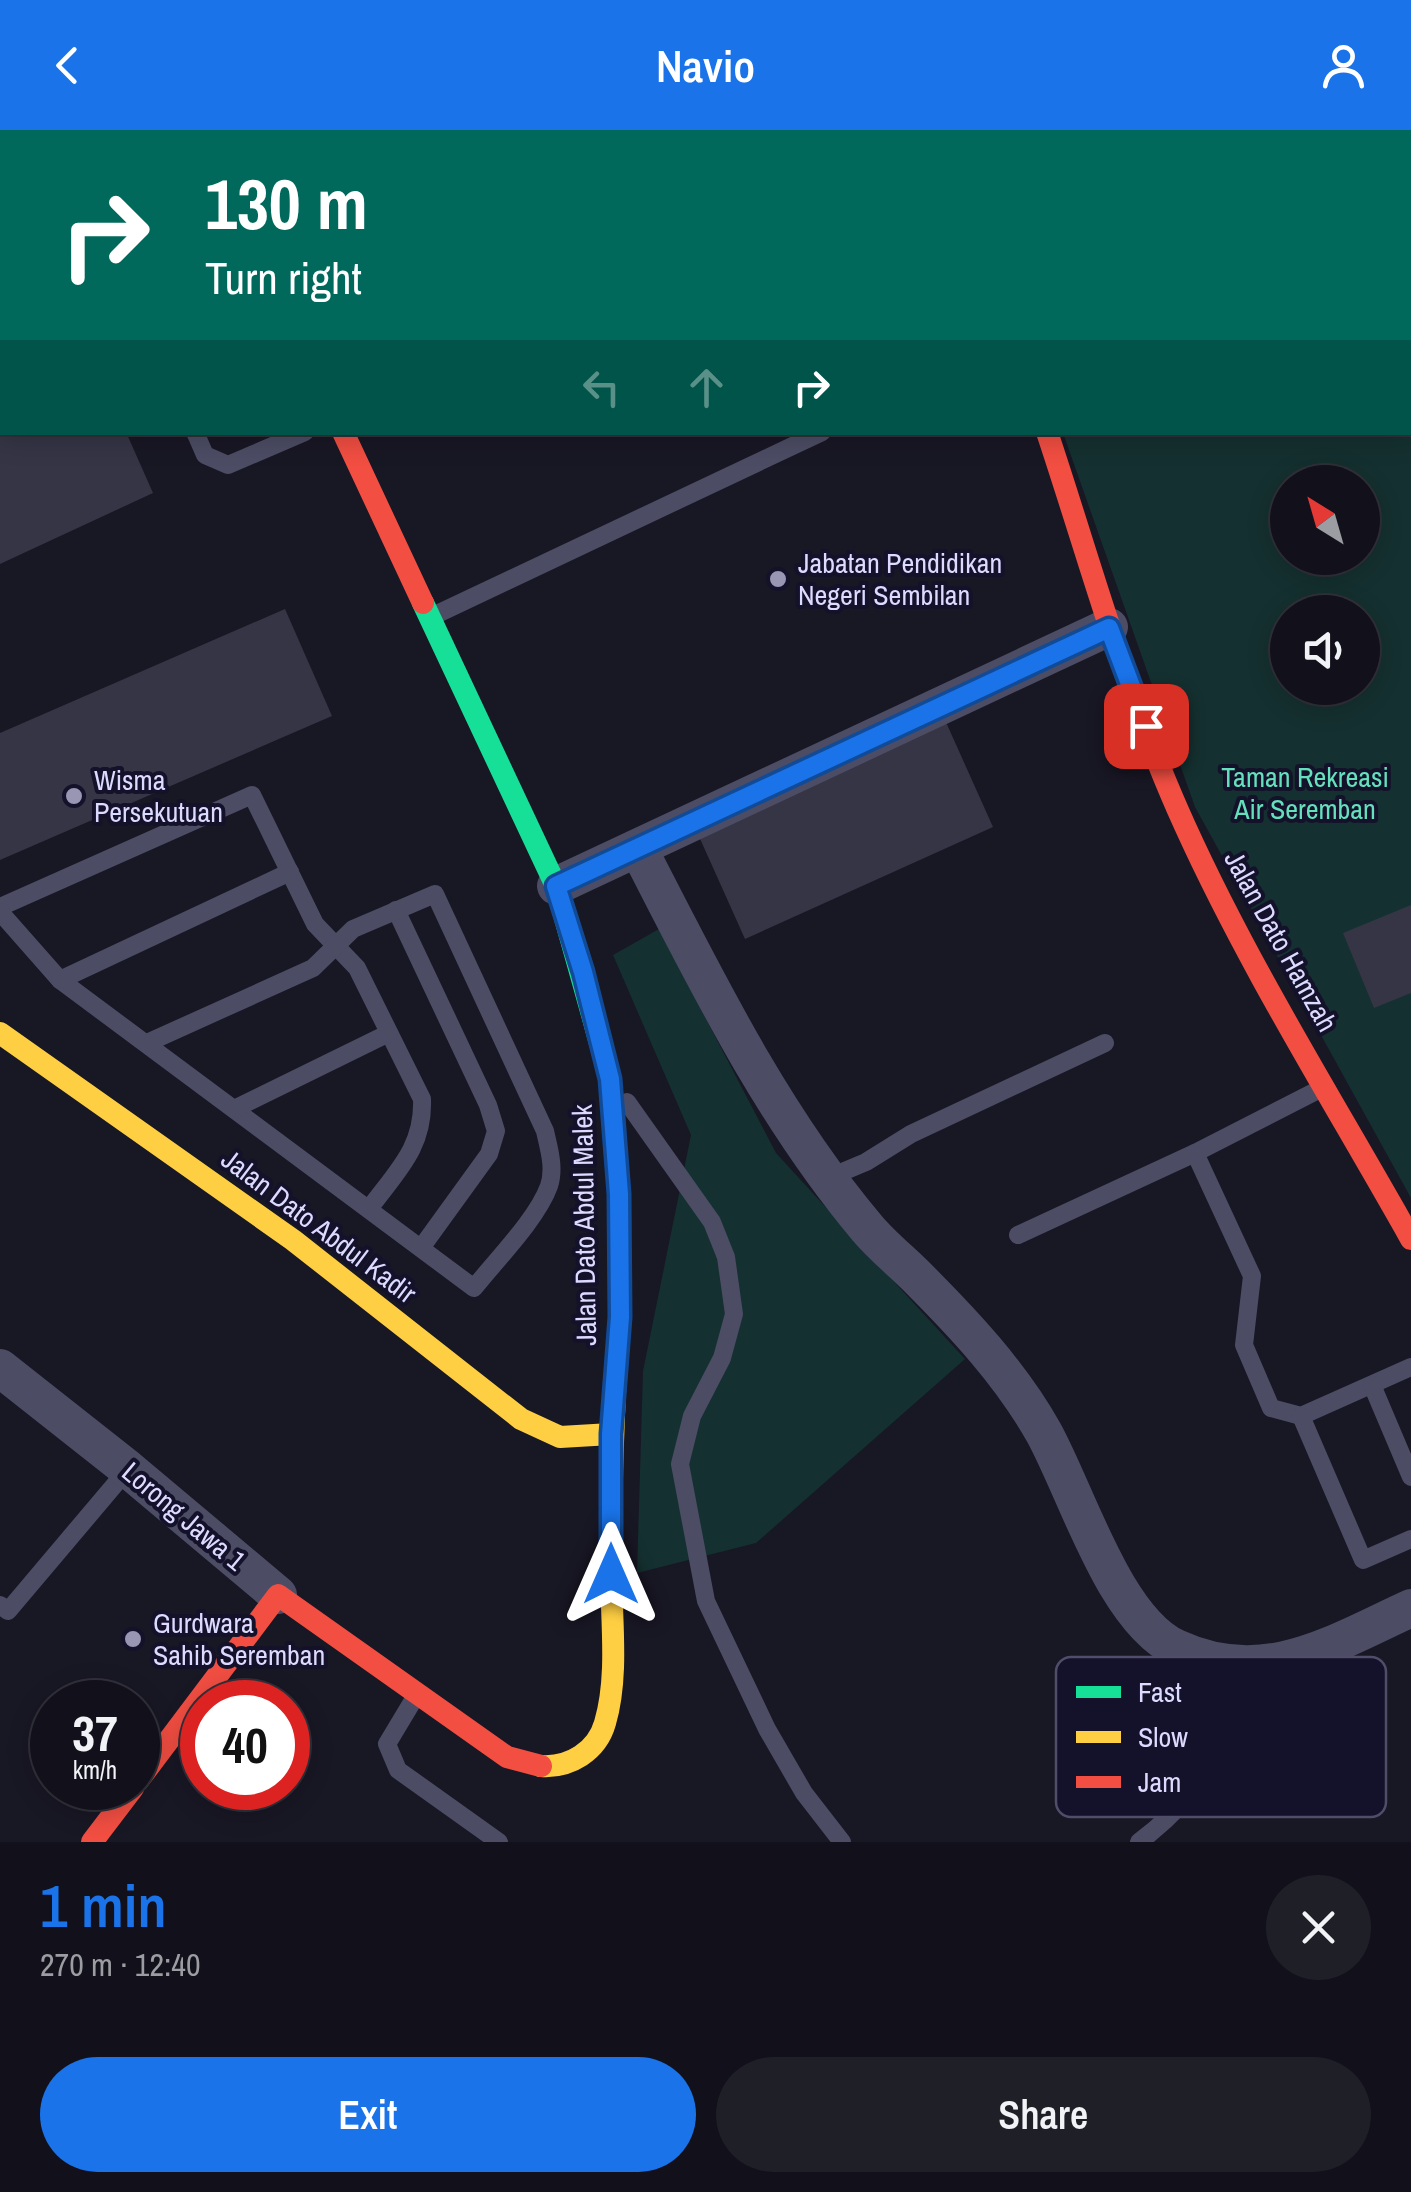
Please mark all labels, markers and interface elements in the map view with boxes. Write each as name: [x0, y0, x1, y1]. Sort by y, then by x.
text: Navio: [656, 35, 755, 96]
icon: back: [40, 38, 95, 93]
icon: person: [1316, 38, 1371, 93]
text: 130 m: [205, 157, 368, 251]
icon: right: [40, 170, 170, 300]
text: Turn right: [205, 247, 362, 308]
icon: left: [574, 360, 629, 415]
icon: ahead: [679, 360, 734, 415]
icon: right: [784, 360, 839, 415]
north arrow: [1270, 465, 1380, 575]
map controls: [1270, 465, 1380, 705]
place label: Jabatan Pendidikan Negeri Sembilan: [798, 544, 1002, 614]
marker: Jabatan Pendidikan Negeri Sembilan: [767, 568, 789, 590]
button: sound: [1270, 595, 1380, 705]
pin: [1104, 684, 1189, 769]
icon: arrive: [1119, 699, 1174, 754]
park label: Taman Rekreasi Air Seremban: [1221, 758, 1389, 828]
place label: Wisma Persekutuan: [94, 761, 223, 831]
marker: Wisma Persekutuan: [63, 785, 85, 807]
street label: Jalan Dato Hamzah: [1216, 844, 1346, 1038]
street label: Jalan Dato Abdul Malek: [563, 1104, 605, 1346]
street label: Jalan Dato Abdul Kadir: [214, 1140, 425, 1312]
street label: Lorong Jawa 1: [114, 1453, 254, 1579]
position arrow: [559, 1522, 663, 1626]
place label: Gurdwara Sahib Seremban: [153, 1604, 325, 1674]
marker: Gurdwara Sahib Seremban: [122, 1628, 144, 1650]
legend: [1056, 1657, 1386, 1817]
text: Fast: [1138, 1673, 1182, 1711]
speed limit sign: 40: [180, 1680, 310, 1810]
text: 37: [72, 1699, 118, 1767]
text: Slow: [1138, 1718, 1188, 1756]
text: km/h: [73, 1753, 117, 1787]
text: Jam: [1138, 1763, 1181, 1801]
text: 1 min: [40, 1865, 167, 1946]
button: close: [1266, 1875, 1371, 1980]
text: 270 m · 12:40: [40, 1943, 200, 1986]
button: Exit: [40, 2057, 696, 2172]
button: Share: [716, 2057, 1371, 2172]

